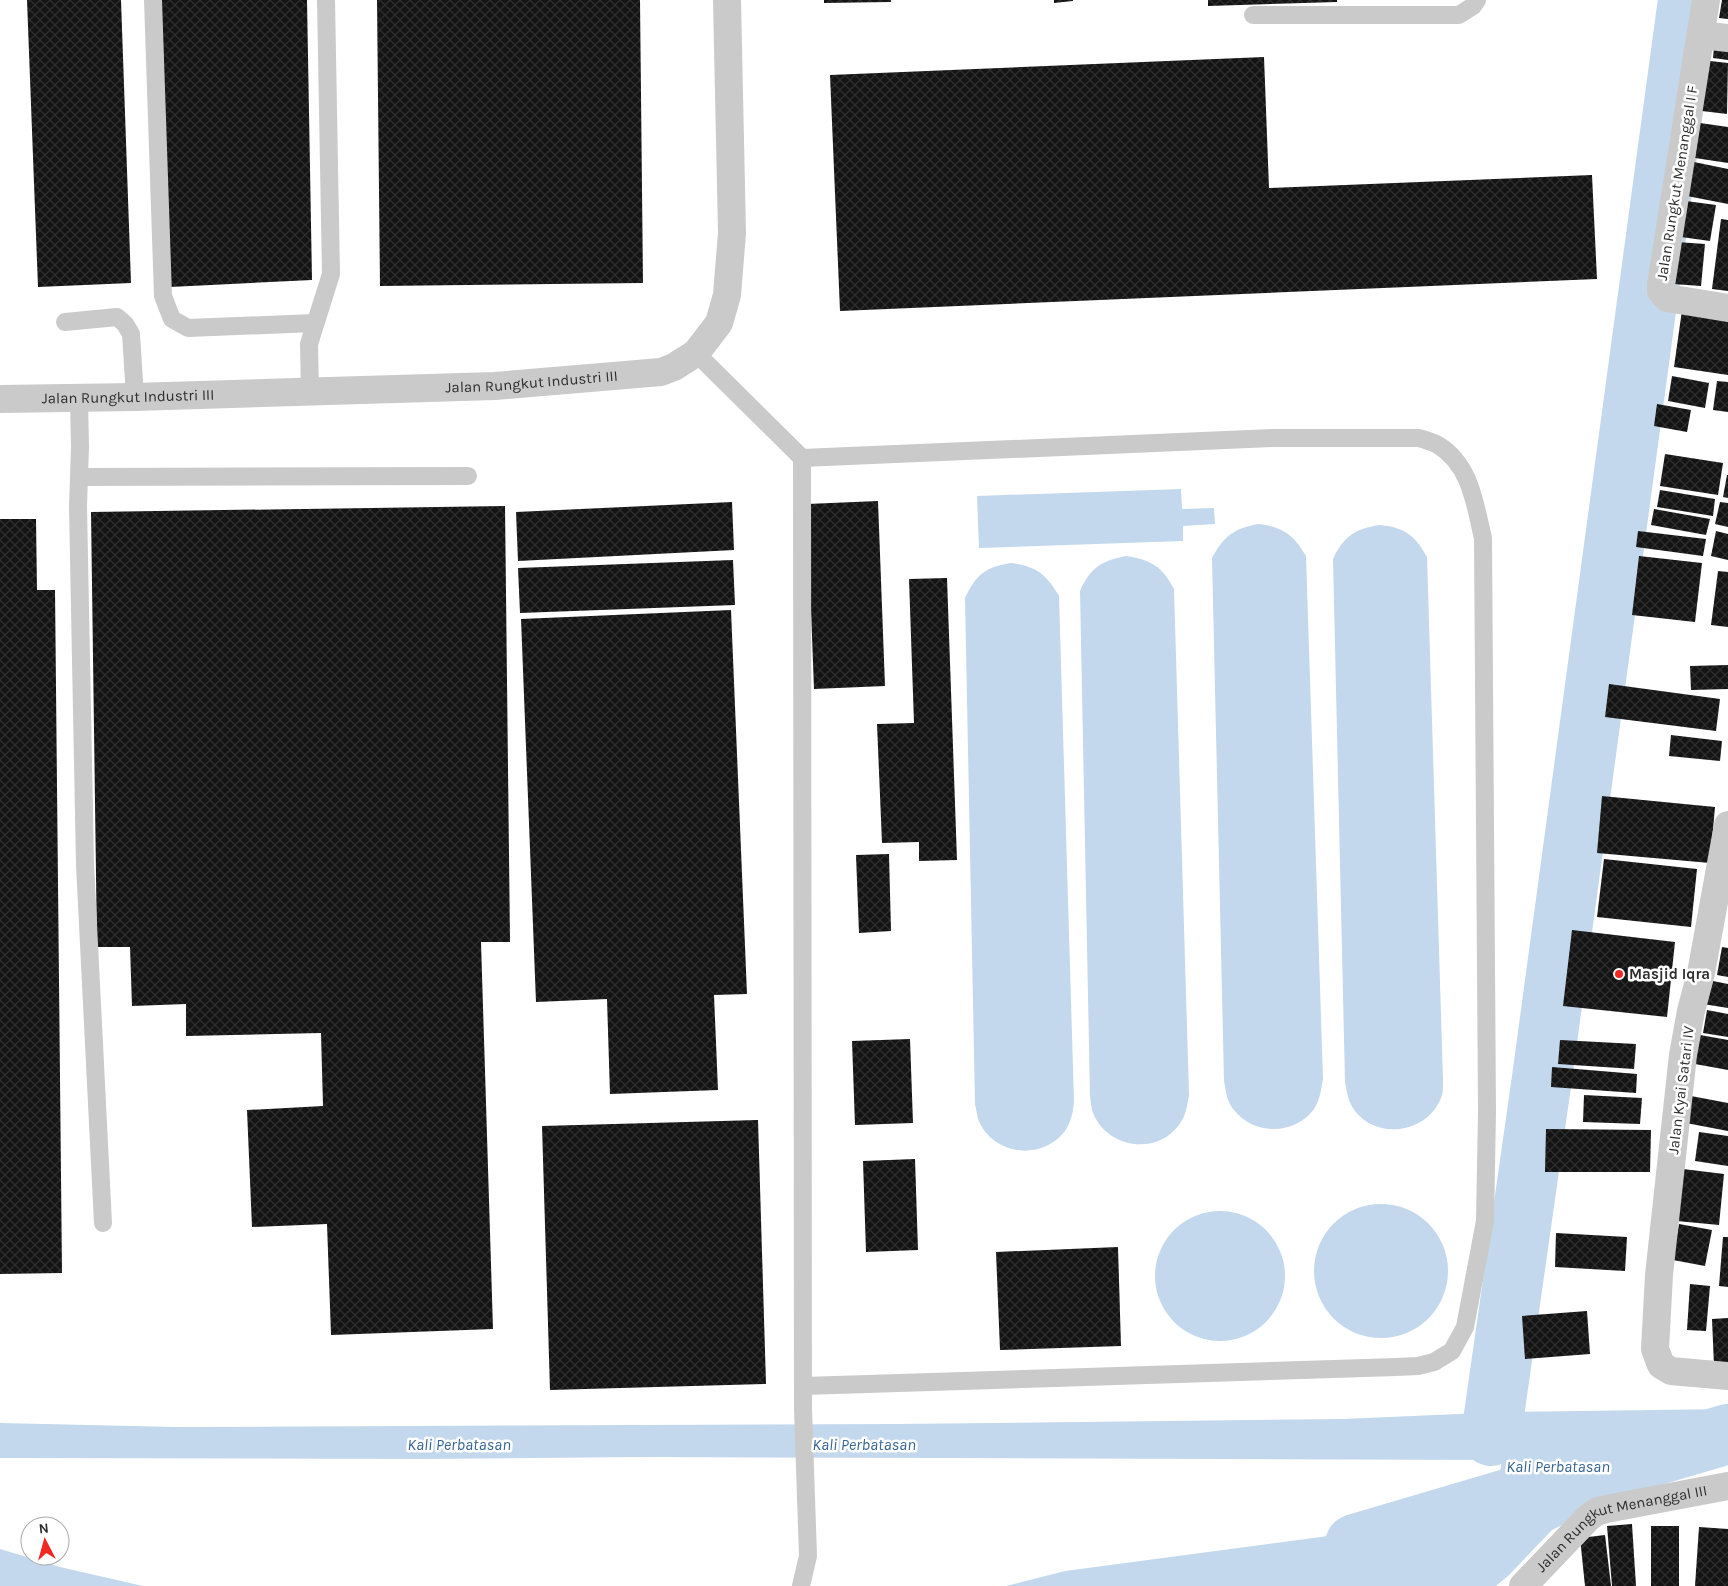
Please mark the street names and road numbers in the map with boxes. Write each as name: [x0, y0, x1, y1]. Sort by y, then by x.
street label: Jalan Rungkut Menanggal I F: [1653, 84, 1701, 282]
street label: Jalan Rungkut Industri III: [445, 367, 619, 397]
street label: Jalan Rungkut Industri III: [41, 386, 215, 407]
street label: Jalan Kyai Satari IV: [1664, 1024, 1698, 1155]
street label: Jalan Rungkut Menanggal III: [1532, 1481, 1709, 1576]

